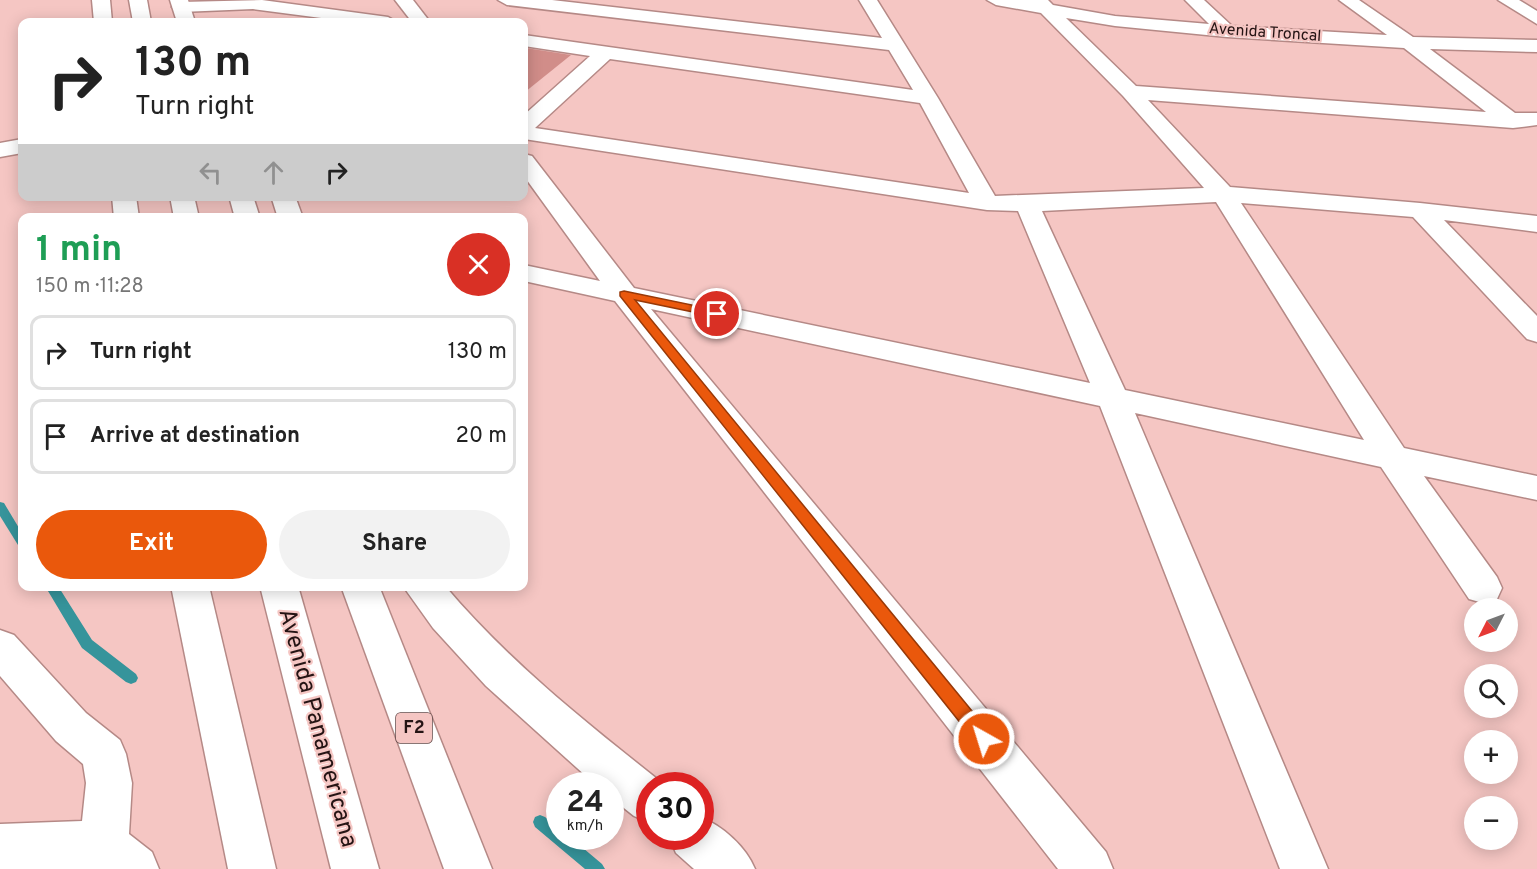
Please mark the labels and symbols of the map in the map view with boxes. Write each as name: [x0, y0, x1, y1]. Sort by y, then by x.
street label: Avenida Troncal: [1208, 19, 1322, 47]
pin: [691, 288, 742, 339]
north arrow: [1464, 598, 1518, 652]
street label: Avenida Panamericana: [271, 605, 363, 851]
position arrow: [952, 707, 1016, 771]
road number: F2: [396, 713, 432, 743]
speed limit sign: 30: [636, 772, 714, 850]

